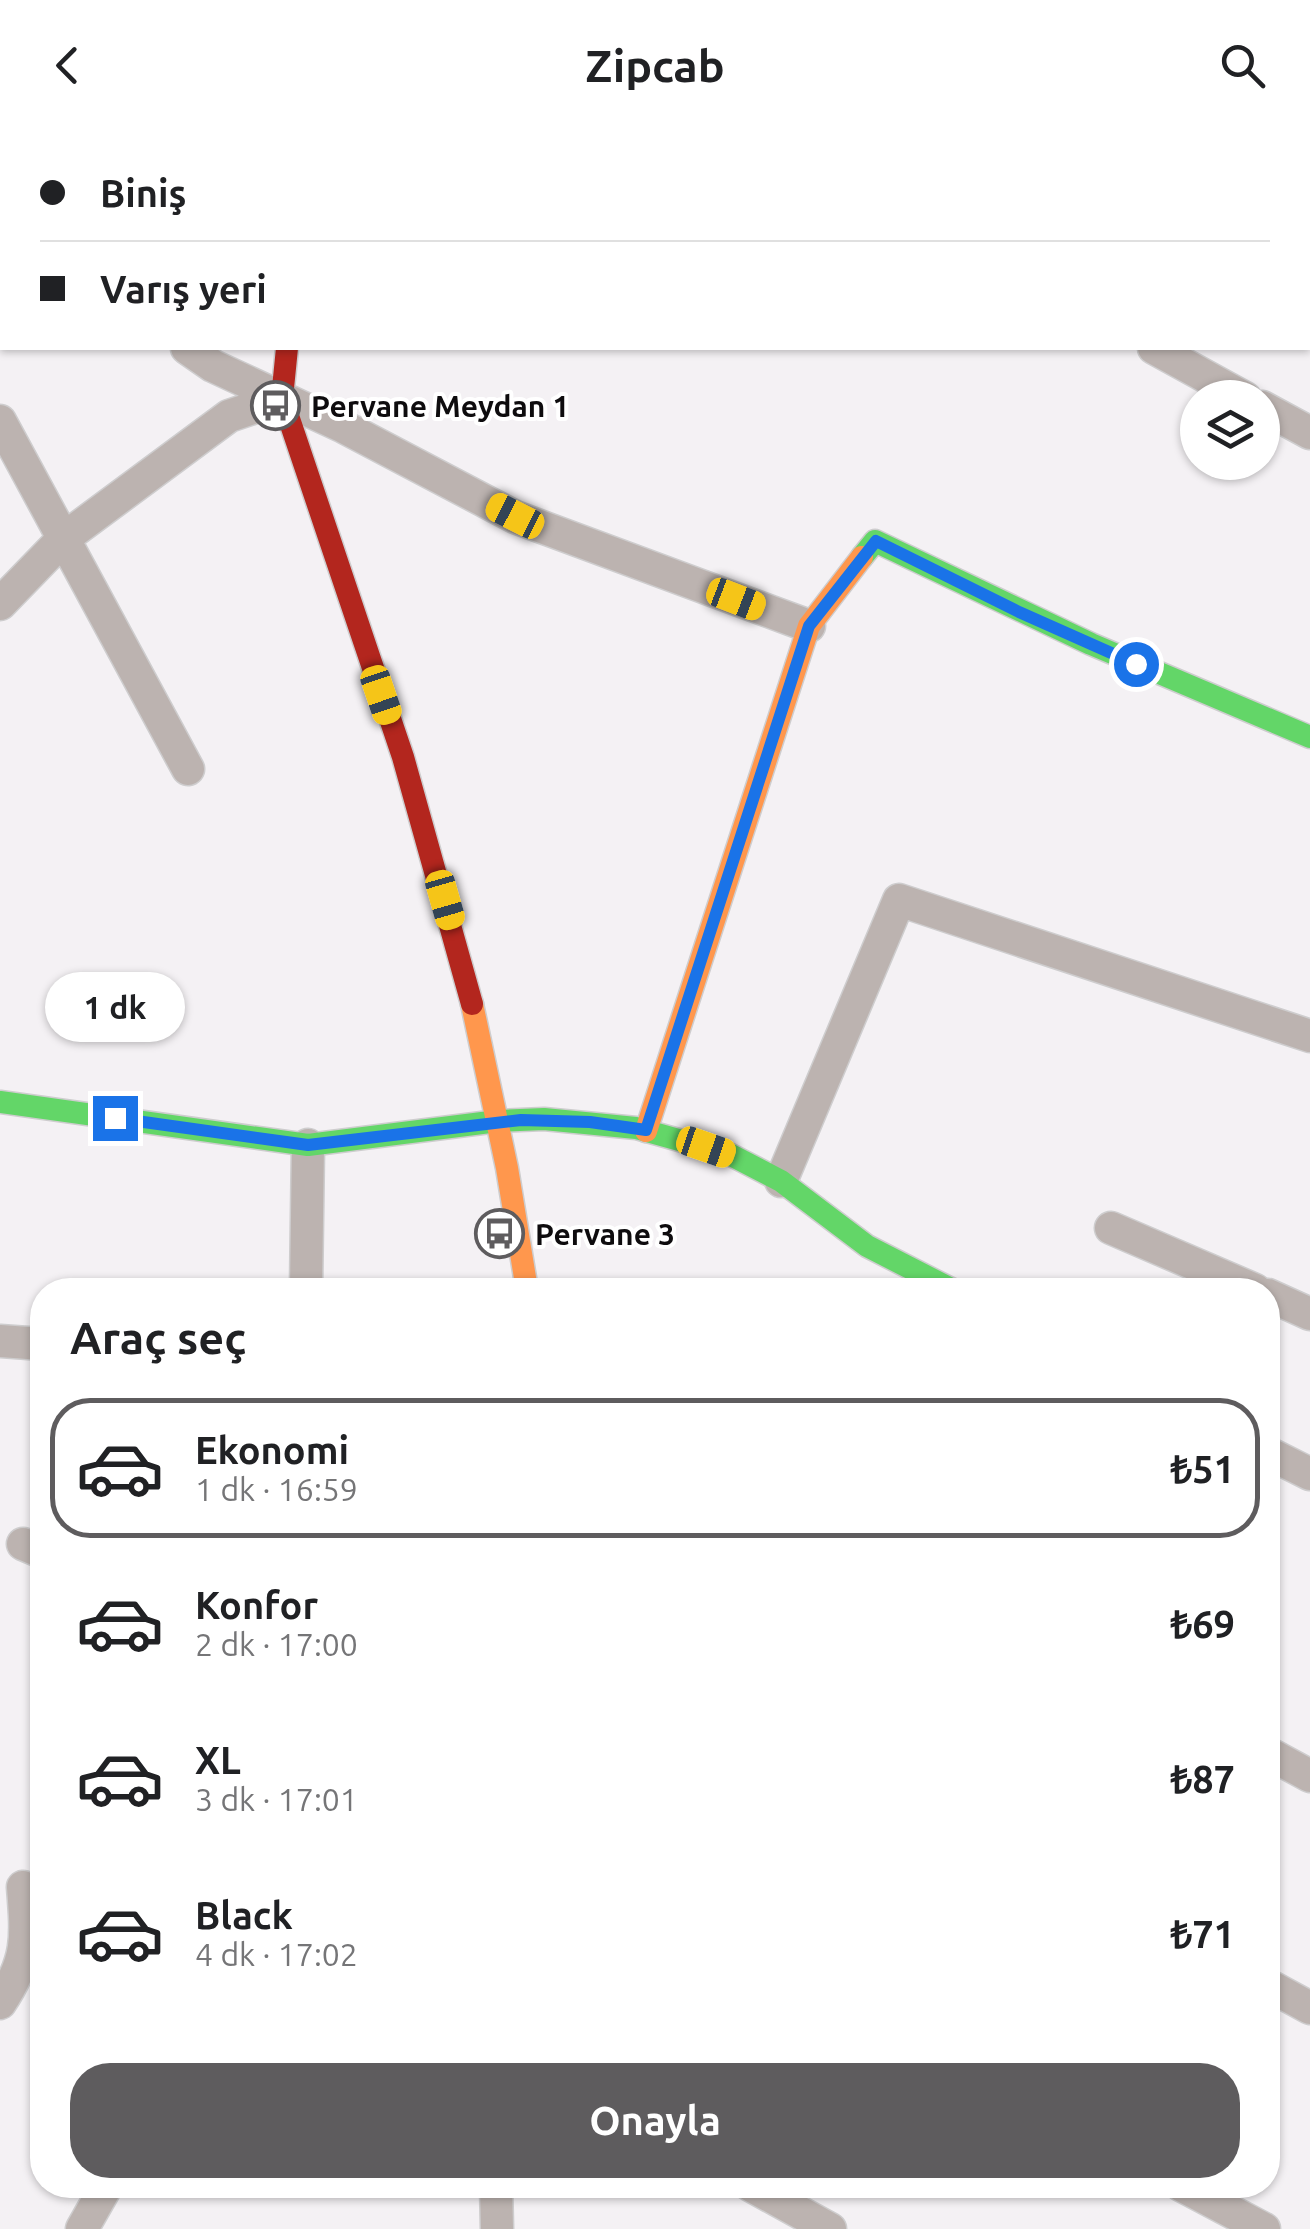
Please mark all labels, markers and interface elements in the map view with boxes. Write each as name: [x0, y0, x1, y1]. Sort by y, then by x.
icon: back: [40, 38, 95, 93]
icon: search: [1215, 38, 1270, 93]
text: Zipcab: [585, 40, 725, 91]
text: Biniş: [100, 172, 187, 214]
text: Varış yeri: [100, 268, 267, 310]
bus stop icon: Pervane Meydan 1: [250, 380, 302, 432]
map controls: [1180, 380, 1280, 480]
button: layers: [1180, 380, 1280, 480]
place label: Pervane Meydan 1: [311, 389, 569, 423]
car: [481, 489, 549, 543]
car: [703, 574, 769, 624]
route start: [1114, 642, 1159, 687]
car: [357, 662, 405, 728]
car: [422, 867, 468, 933]
callout: 1 dk: [45, 973, 185, 1043]
text: 1 dk: [84, 989, 146, 1025]
route end: [93, 1096, 138, 1141]
car: [673, 1123, 739, 1171]
bus stop icon: Pervane 3: [474, 1208, 526, 1260]
place label: Pervane 3: [535, 1217, 675, 1251]
text: Araç seç: [70, 1312, 246, 1363]
icon: car: [75, 1423, 165, 1513]
text: Ekonomi: [195, 1429, 349, 1471]
text: ₺51: [1170, 1448, 1235, 1490]
text: 1 dk · 16:59: [195, 1471, 358, 1507]
icon: car: [75, 1578, 165, 1668]
text: Konfor: [195, 1584, 318, 1626]
text: ₺69: [1170, 1603, 1235, 1645]
text: 2 dk · 17:00: [195, 1626, 358, 1662]
icon: car: [75, 1733, 165, 1823]
text: XL: [195, 1739, 241, 1781]
text: ₺87: [1170, 1758, 1235, 1800]
text: 3 dk · 17:01: [195, 1781, 358, 1817]
icon: car: [75, 1888, 165, 1978]
text: Black: [195, 1894, 293, 1936]
text: ₺71: [1170, 1913, 1235, 1955]
text: 4 dk · 17:02: [195, 1936, 358, 1972]
button: Onayla: [70, 2063, 1240, 2178]

